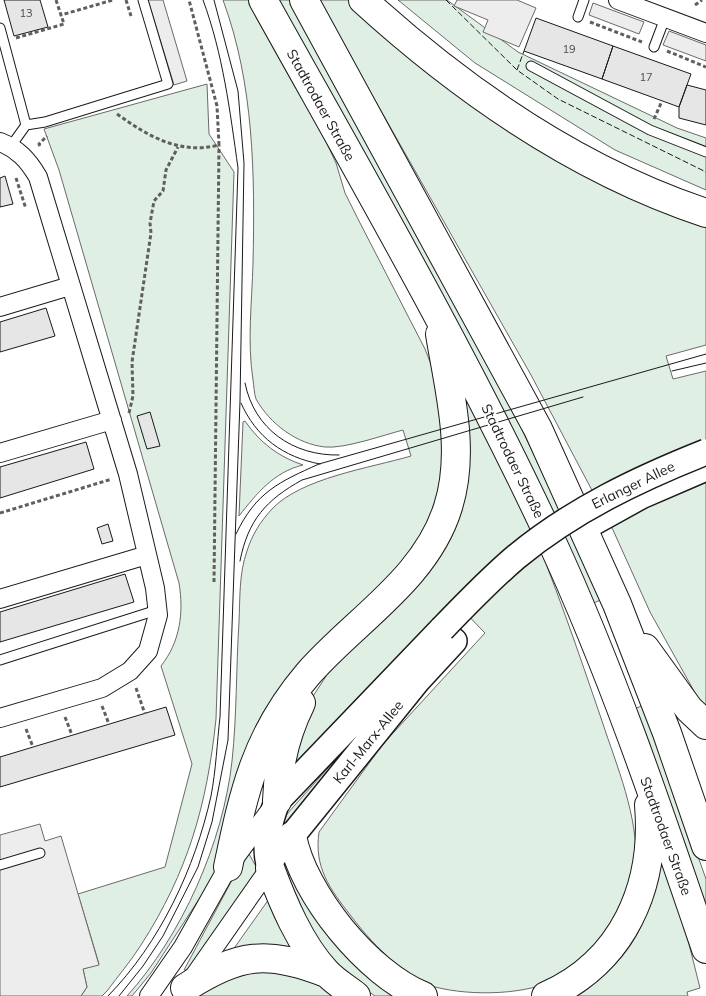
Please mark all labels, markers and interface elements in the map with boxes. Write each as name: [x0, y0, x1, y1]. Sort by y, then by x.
house number: 13: [19, 6, 33, 20]
house number: 19: [562, 42, 576, 56]
street label: Stadtrodaer Straße: [283, 46, 359, 164]
house number: 17: [639, 70, 653, 84]
street label: Stadtrodaer Straße: [478, 401, 548, 521]
street label: Erlanger Allee: [589, 457, 677, 513]
street label: Karl-Marx-Allee: [329, 697, 407, 787]
street label: Stadtrodaer Straße: [636, 774, 696, 898]

